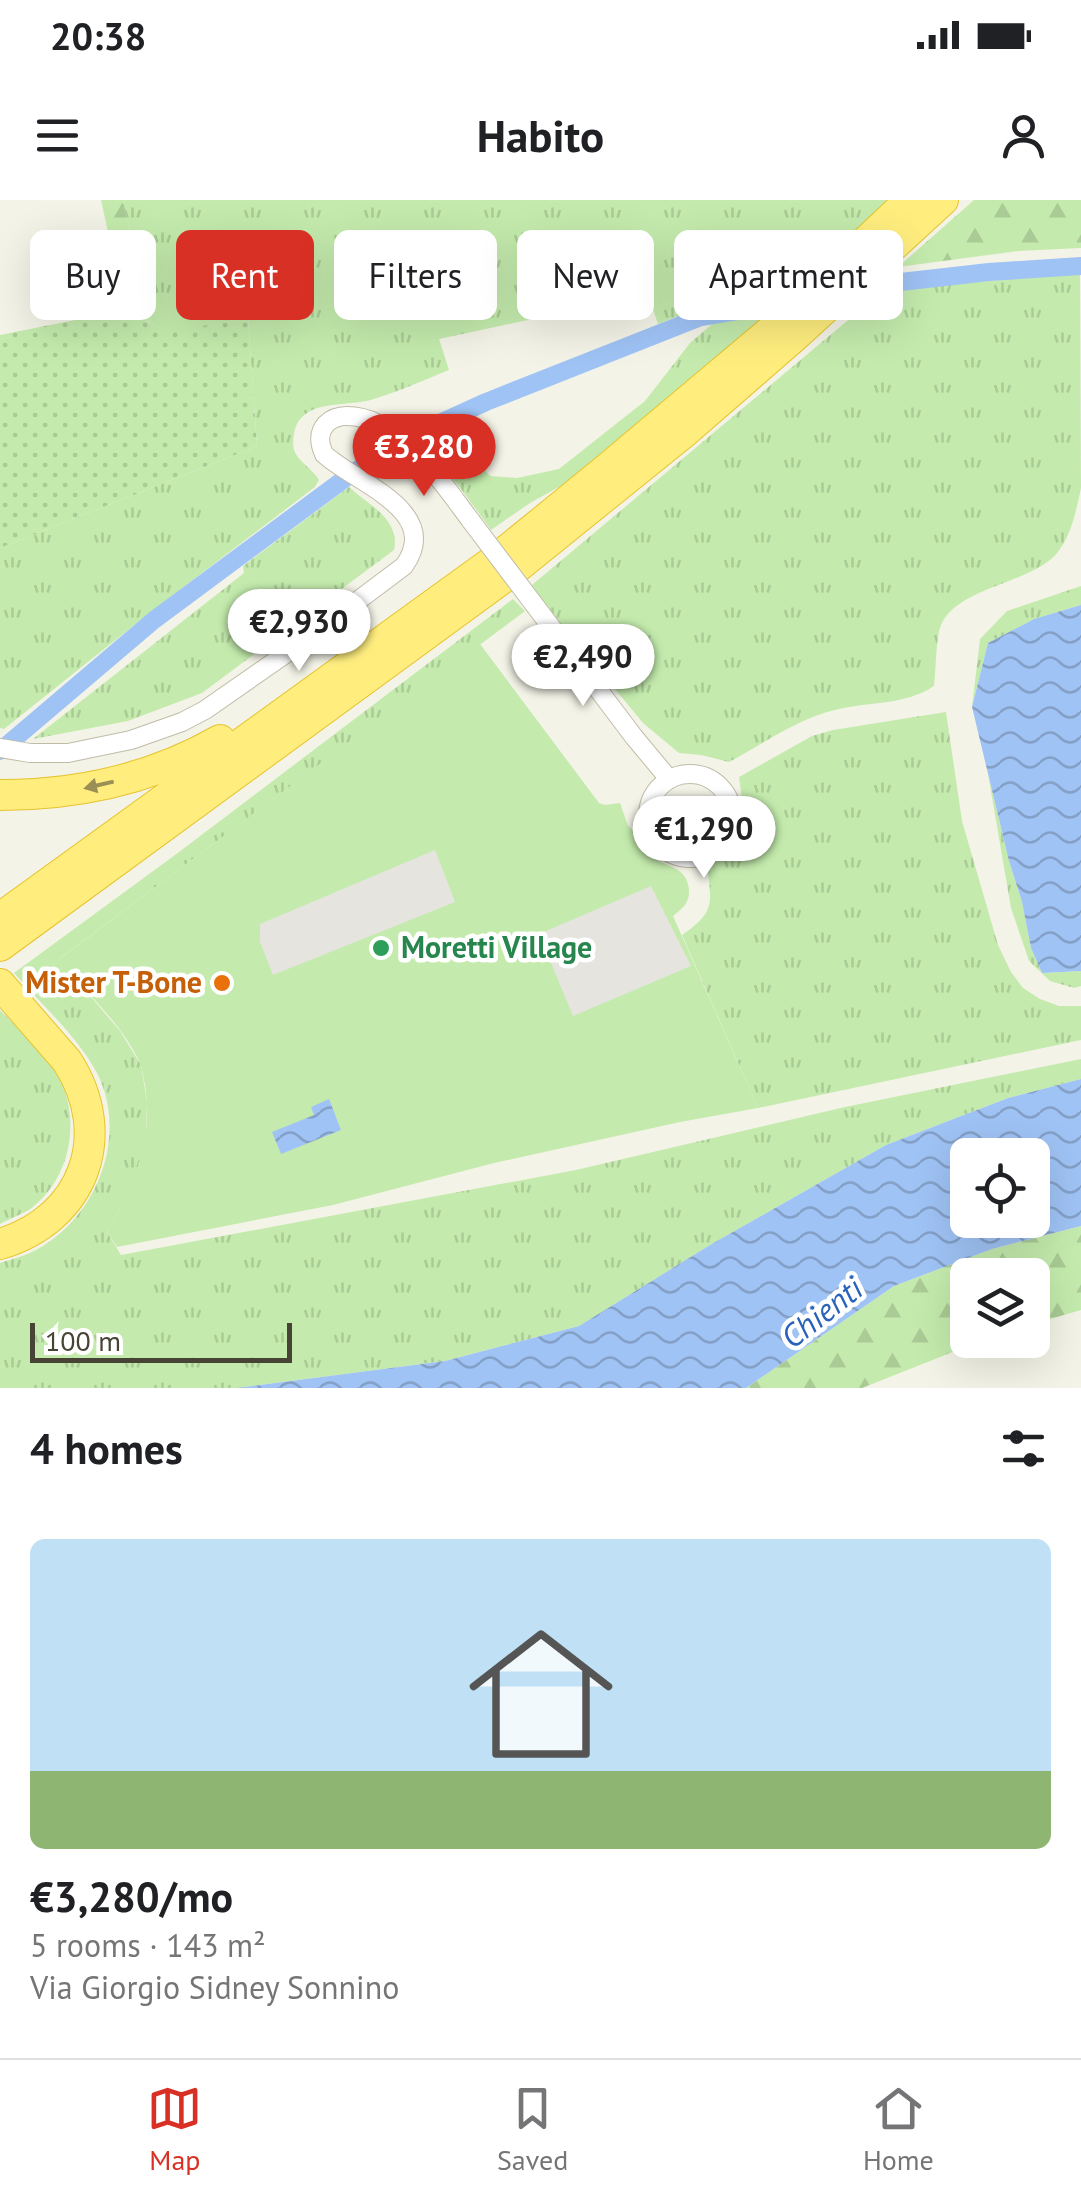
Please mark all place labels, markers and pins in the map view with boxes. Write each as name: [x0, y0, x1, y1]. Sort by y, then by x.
pin: €3,280: [343, 414, 505, 499]
pin: €2,930: [218, 589, 380, 674]
pin: €2,490: [502, 624, 664, 709]
pin: €1,290: [623, 796, 785, 881]
place label: Moretti Village: [401, 927, 592, 966]
marker: Moretti Village: [370, 937, 392, 959]
place label: Mister T-Bone: [25, 962, 202, 1001]
marker: Mister T-Bone: [211, 972, 233, 994]

